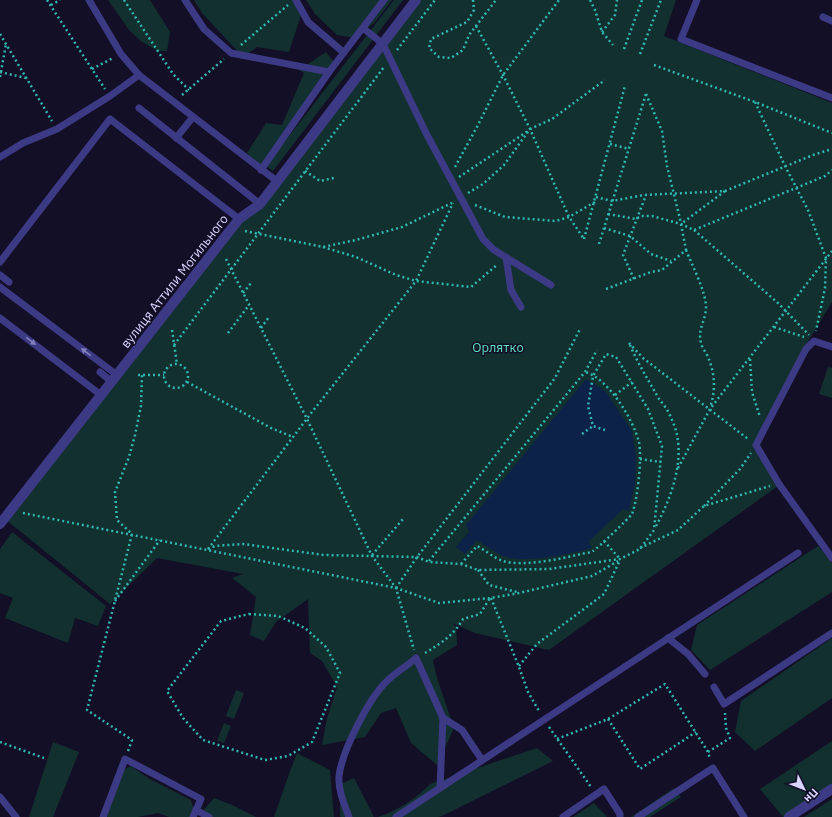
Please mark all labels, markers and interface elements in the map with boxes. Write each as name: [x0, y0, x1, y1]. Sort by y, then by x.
street label: вулиця Аттили Могильного: [117, 211, 232, 352]
one-way arrow: [26, 337, 36, 345]
park label: Орлятко: [472, 339, 524, 356]
one-way arrow: [80, 348, 91, 356]
north arrow: [784, 769, 824, 809]
text: Пн: [801, 786, 821, 806]

